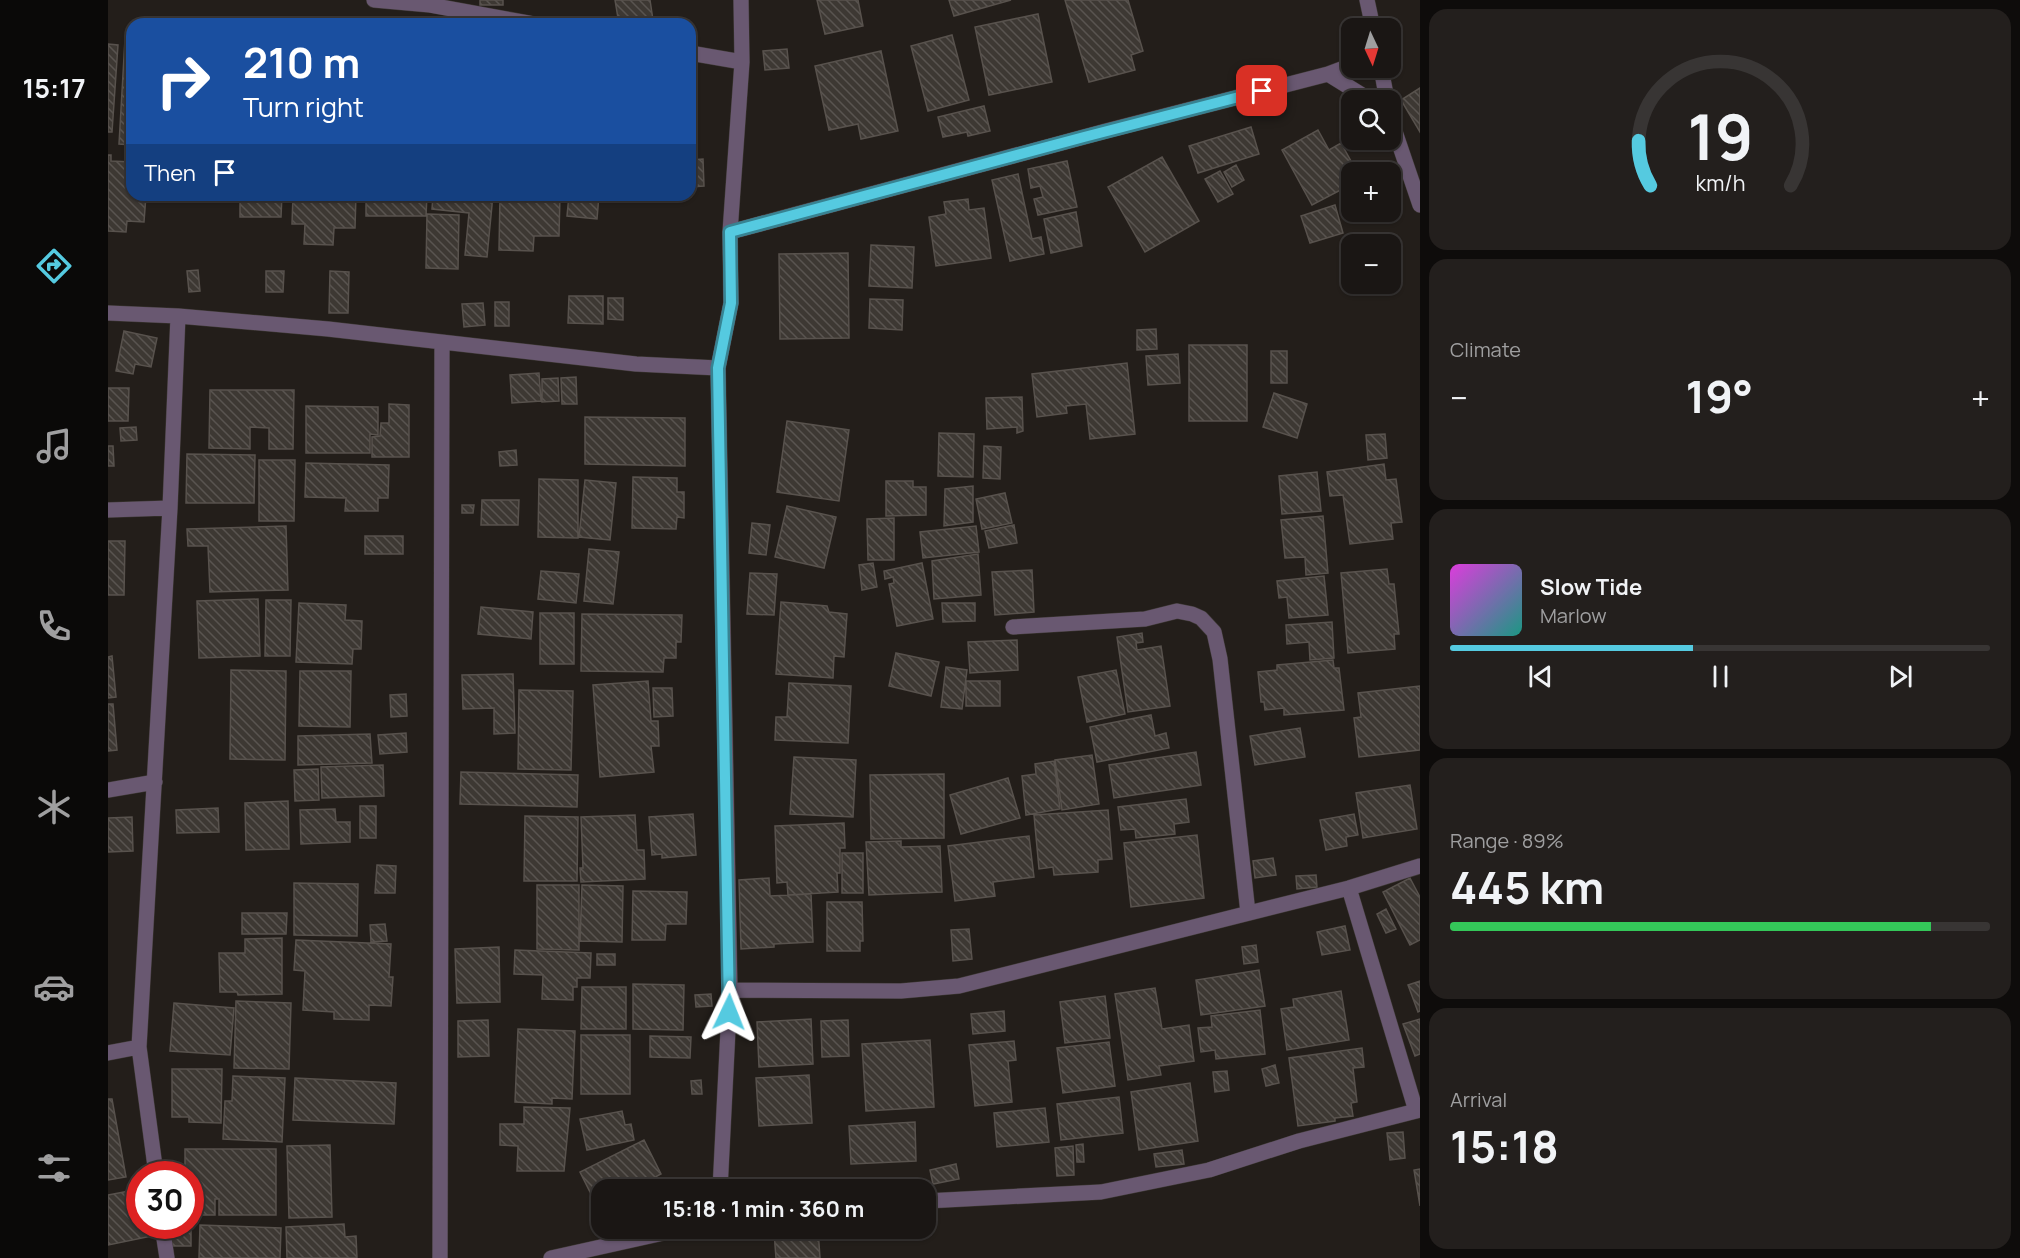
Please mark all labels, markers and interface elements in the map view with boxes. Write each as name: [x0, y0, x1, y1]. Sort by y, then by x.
north arrow: [1341, 18, 1401, 78]
map controls: [1341, 18, 1401, 294]
text: 210 m: [243, 33, 360, 91]
icon: right: [144, 42, 222, 120]
pin: [1236, 65, 1287, 116]
text: 15:17: [22, 69, 86, 106]
icon: arrive: [1245, 74, 1278, 107]
text: Turn right: [243, 88, 364, 125]
button: search: [1341, 90, 1401, 150]
text: 19: [1687, 94, 1753, 180]
icon: arrive: [208, 156, 241, 189]
text: Then: [144, 158, 196, 188]
button: +: [1341, 162, 1401, 222]
text: km/h: [1695, 169, 1745, 198]
button: −: [1341, 234, 1401, 294]
icon: directions: [33, 245, 75, 287]
text: Climate: [1450, 336, 1521, 363]
text: 19°: [1685, 365, 1753, 427]
text: −: [1450, 375, 1468, 420]
text: +: [1971, 375, 1990, 420]
icon: music: [33, 425, 75, 467]
text: Slow Tide: [1540, 572, 1642, 602]
text: Marlow: [1540, 602, 1607, 629]
icon: phone: [33, 605, 75, 647]
icon: previous: [1524, 660, 1557, 693]
icon: pause: [1704, 660, 1737, 693]
icon: next: [1884, 660, 1917, 693]
icon: climate: [33, 786, 75, 828]
text: Range · 89%: [1450, 827, 1564, 854]
text: 445 km: [1450, 856, 1604, 918]
icon: car: [33, 966, 75, 1008]
position arrow: [697, 980, 761, 1044]
text: Arrival: [1450, 1086, 1507, 1113]
text: 15:18: [1450, 1115, 1559, 1177]
icon: filters: [33, 1147, 75, 1189]
speed limit sign: 30: [126, 1161, 204, 1239]
text: 15:18 · 1 min · 360 m: [663, 1194, 864, 1224]

